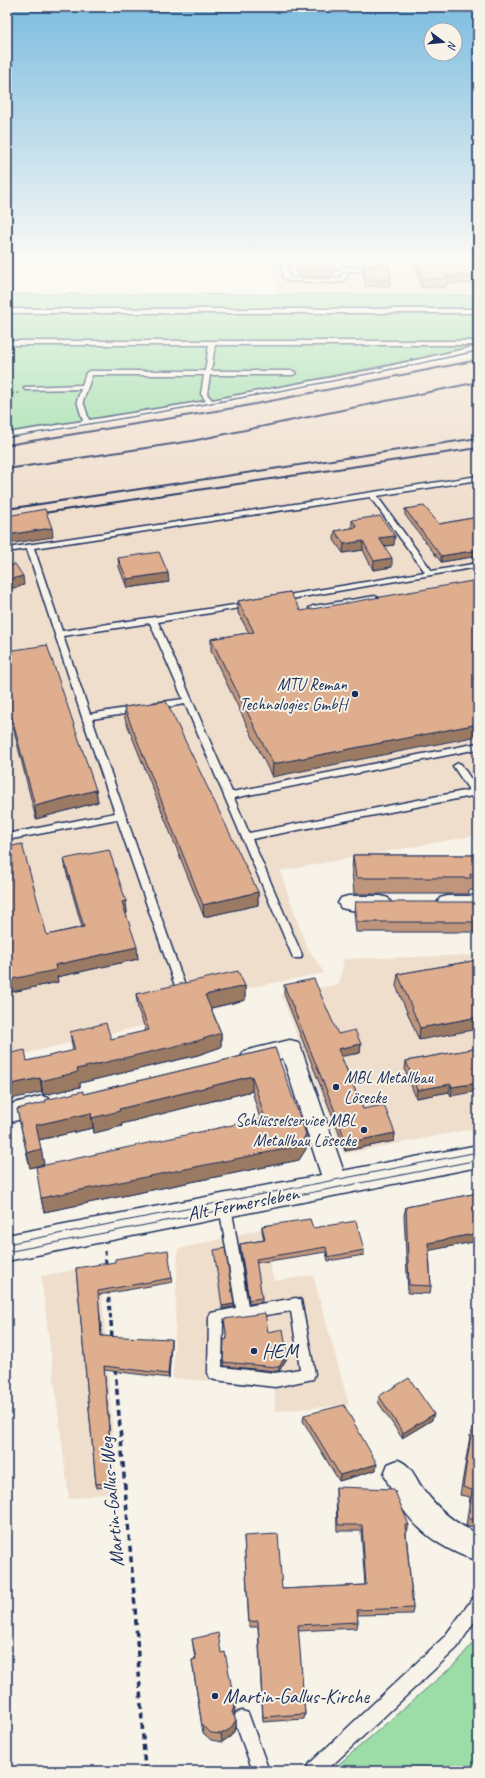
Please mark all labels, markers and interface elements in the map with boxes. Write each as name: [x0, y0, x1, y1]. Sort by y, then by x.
north arrow: [423, 22, 463, 62]
text: N: [444, 40, 460, 52]
place label: MTU Reman Technologies GmbH: [239, 674, 349, 715]
marker: MTU Reman Technologies GmbH: [350, 689, 360, 699]
place label: MBL Metallbau Lösecke: [344, 1067, 434, 1108]
marker: MBL Metallbau Lösecke: [331, 1082, 341, 1092]
place label: Schlüsselservice MBL Metallbau Lösecke: [235, 1110, 357, 1151]
marker: Schlüsselservice MBL Metallbau Lösecke: [359, 1125, 369, 1135]
street label: Alt Fermersleben: [185, 1180, 302, 1227]
place label: HEM: [262, 1339, 300, 1364]
marker: HEM: [249, 1346, 259, 1356]
street label: Martin-Gallus-Weg: [93, 1435, 130, 1568]
place label: Martin-Gallus-Kirche: [223, 1684, 370, 1709]
marker: Martin-Gallus-Kirche: [210, 1691, 220, 1701]

